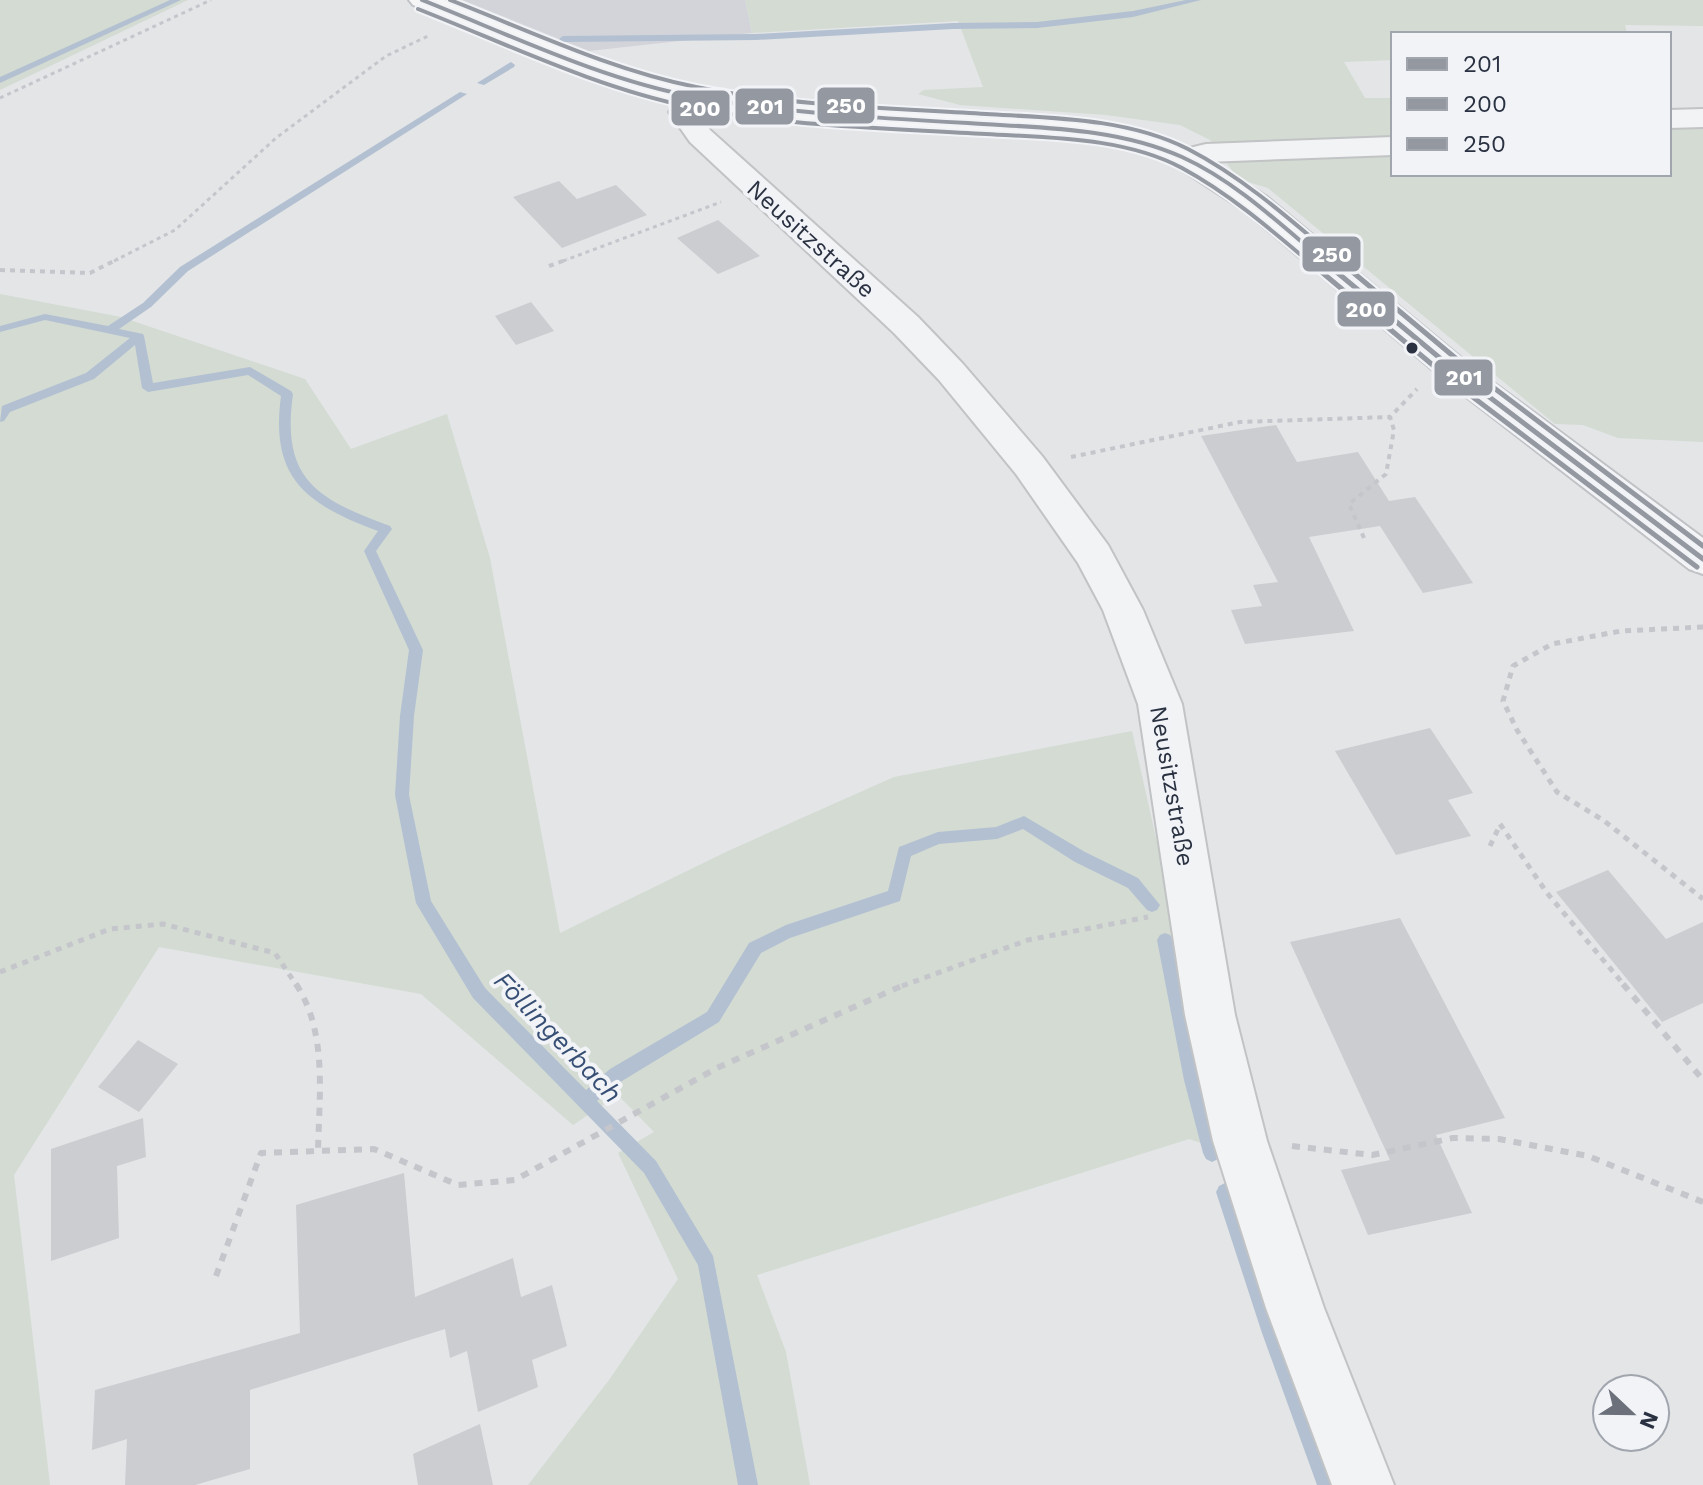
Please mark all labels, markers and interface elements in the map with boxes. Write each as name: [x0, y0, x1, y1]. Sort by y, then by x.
legend: [1391, 32, 1671, 176]
text: 201: [1463, 50, 1501, 78]
line badge: 250: [816, 86, 876, 125]
line badge: 201: [734, 87, 795, 126]
line badge: 200: [670, 89, 731, 127]
text: 200: [1463, 90, 1507, 118]
text: 250: [826, 93, 866, 118]
text: 201: [747, 94, 783, 119]
text: 200: [679, 96, 721, 121]
text: 250: [1463, 130, 1506, 158]
street label: Neusitzstraße: [741, 174, 881, 304]
line badge: 250: [1301, 235, 1362, 273]
text: 250: [1312, 242, 1352, 267]
line badge: 200: [1336, 290, 1396, 328]
text: 200: [1345, 297, 1387, 322]
unlabelled marker: [1404, 340, 1420, 356]
line badge: 201: [1433, 358, 1494, 397]
text: 201: [1446, 365, 1482, 390]
street label: Neusitzstraße: [1144, 704, 1200, 868]
water label: Föllingerbach: [488, 965, 628, 1109]
north arrow: [1591, 1373, 1671, 1453]
text: N: [1634, 1408, 1664, 1433]

